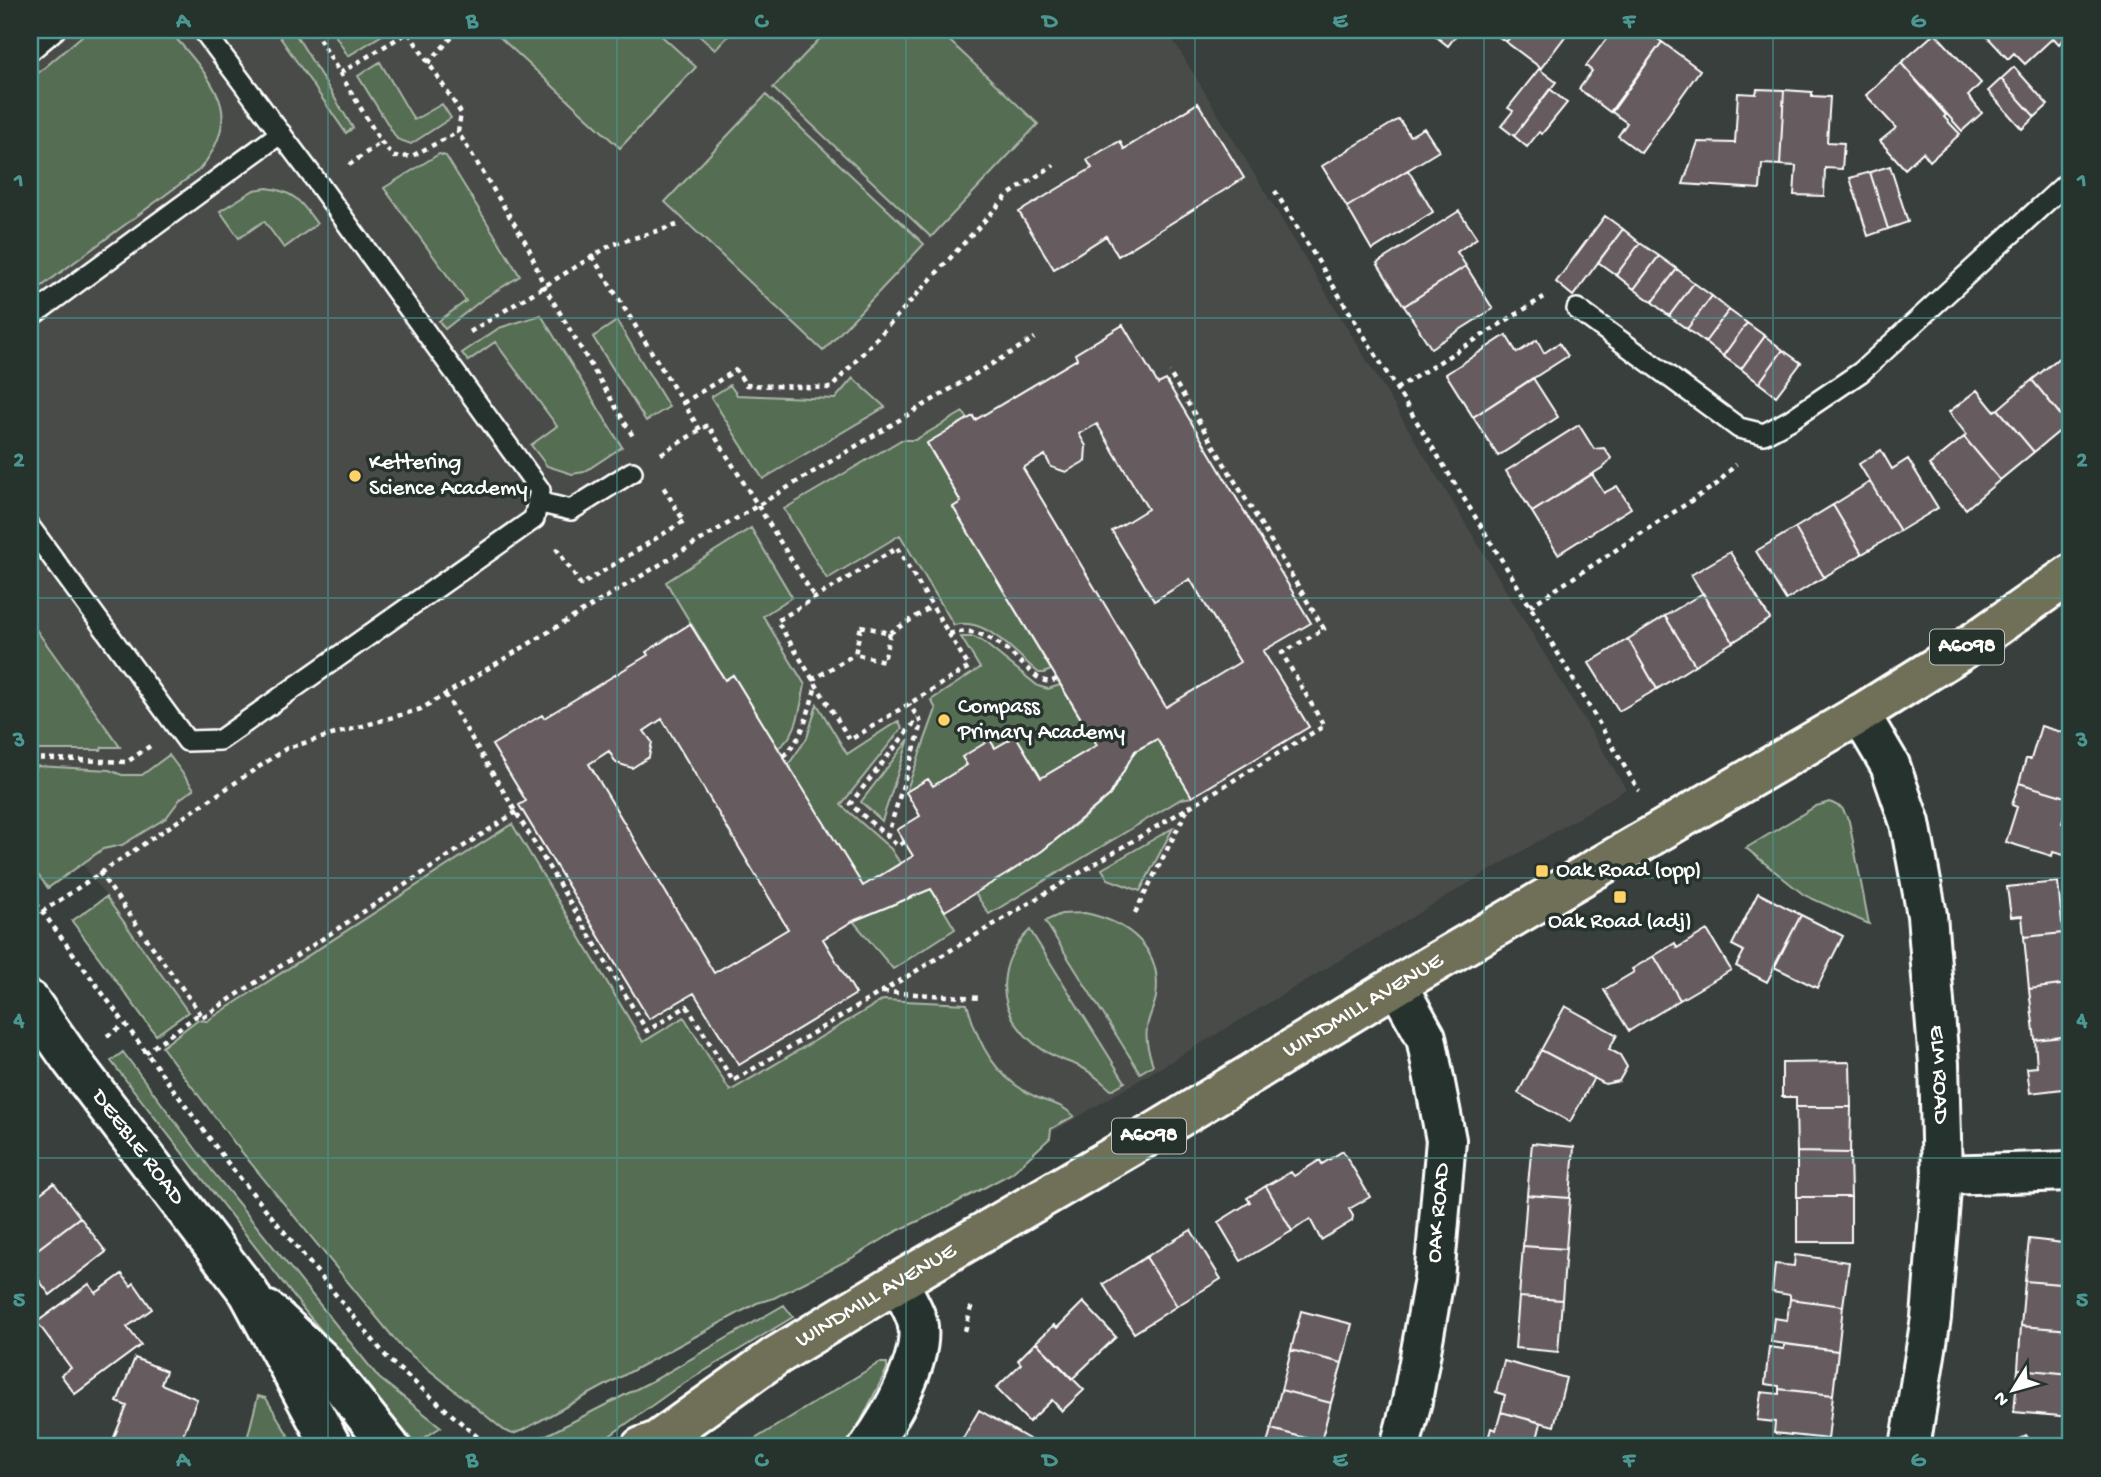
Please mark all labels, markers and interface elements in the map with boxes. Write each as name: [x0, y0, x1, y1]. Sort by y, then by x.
text: A: [175, 9, 191, 36]
text: B: [465, 9, 479, 36]
text: C: [755, 9, 770, 36]
text: D: [1041, 9, 1059, 36]
text: E: [1333, 9, 1349, 36]
text: F: [1622, 9, 1637, 36]
text: G: [1911, 9, 1927, 36]
text: 1: [13, 168, 24, 195]
text: 1: [2076, 168, 2087, 195]
text: 2: [13, 448, 25, 475]
text: 2: [2076, 448, 2088, 475]
place label: Kettering Science Academy: [369, 450, 528, 503]
marker: Kettering Science Academy: [347, 468, 363, 484]
road number: A6098: [1930, 630, 2004, 664]
place label: Compass Primary Academy: [957, 694, 1125, 747]
marker: Compass Primary Academy: [936, 712, 952, 728]
text: 3: [12, 728, 25, 755]
text: 3: [2075, 728, 2088, 755]
place label: Oak Road (opp): [1556, 858, 1702, 885]
marker: Oak Road (opp): [1534, 863, 1550, 879]
marker: Oak Road (adj): [1612, 889, 1628, 905]
place label: Oak Road (adj): [1548, 909, 1692, 936]
street label: WINDMILL AVENUE: [1278, 947, 1450, 1065]
text: 4: [13, 1008, 25, 1035]
text: 4: [2076, 1008, 2088, 1035]
street label: ELM ROAD: [1922, 1024, 1954, 1125]
street label: DEEBLE ROAD: [84, 1083, 191, 1211]
road number: A6098: [1112, 1118, 1186, 1154]
street label: OAK ROAD: [1421, 1161, 1457, 1264]
street label: WINDMILL AVENUE: [791, 1237, 962, 1354]
text: 5: [13, 1288, 25, 1315]
text: 5: [2076, 1288, 2088, 1315]
north arrow: [1979, 1354, 2048, 1424]
text: N: [1989, 1386, 2015, 1410]
text: A: [175, 1448, 191, 1475]
text: B: [465, 1448, 479, 1475]
text: C: [755, 1448, 770, 1475]
text: D: [1041, 1448, 1059, 1475]
text: E: [1333, 1448, 1349, 1475]
text: F: [1622, 1448, 1637, 1475]
text: G: [1911, 1448, 1927, 1475]

